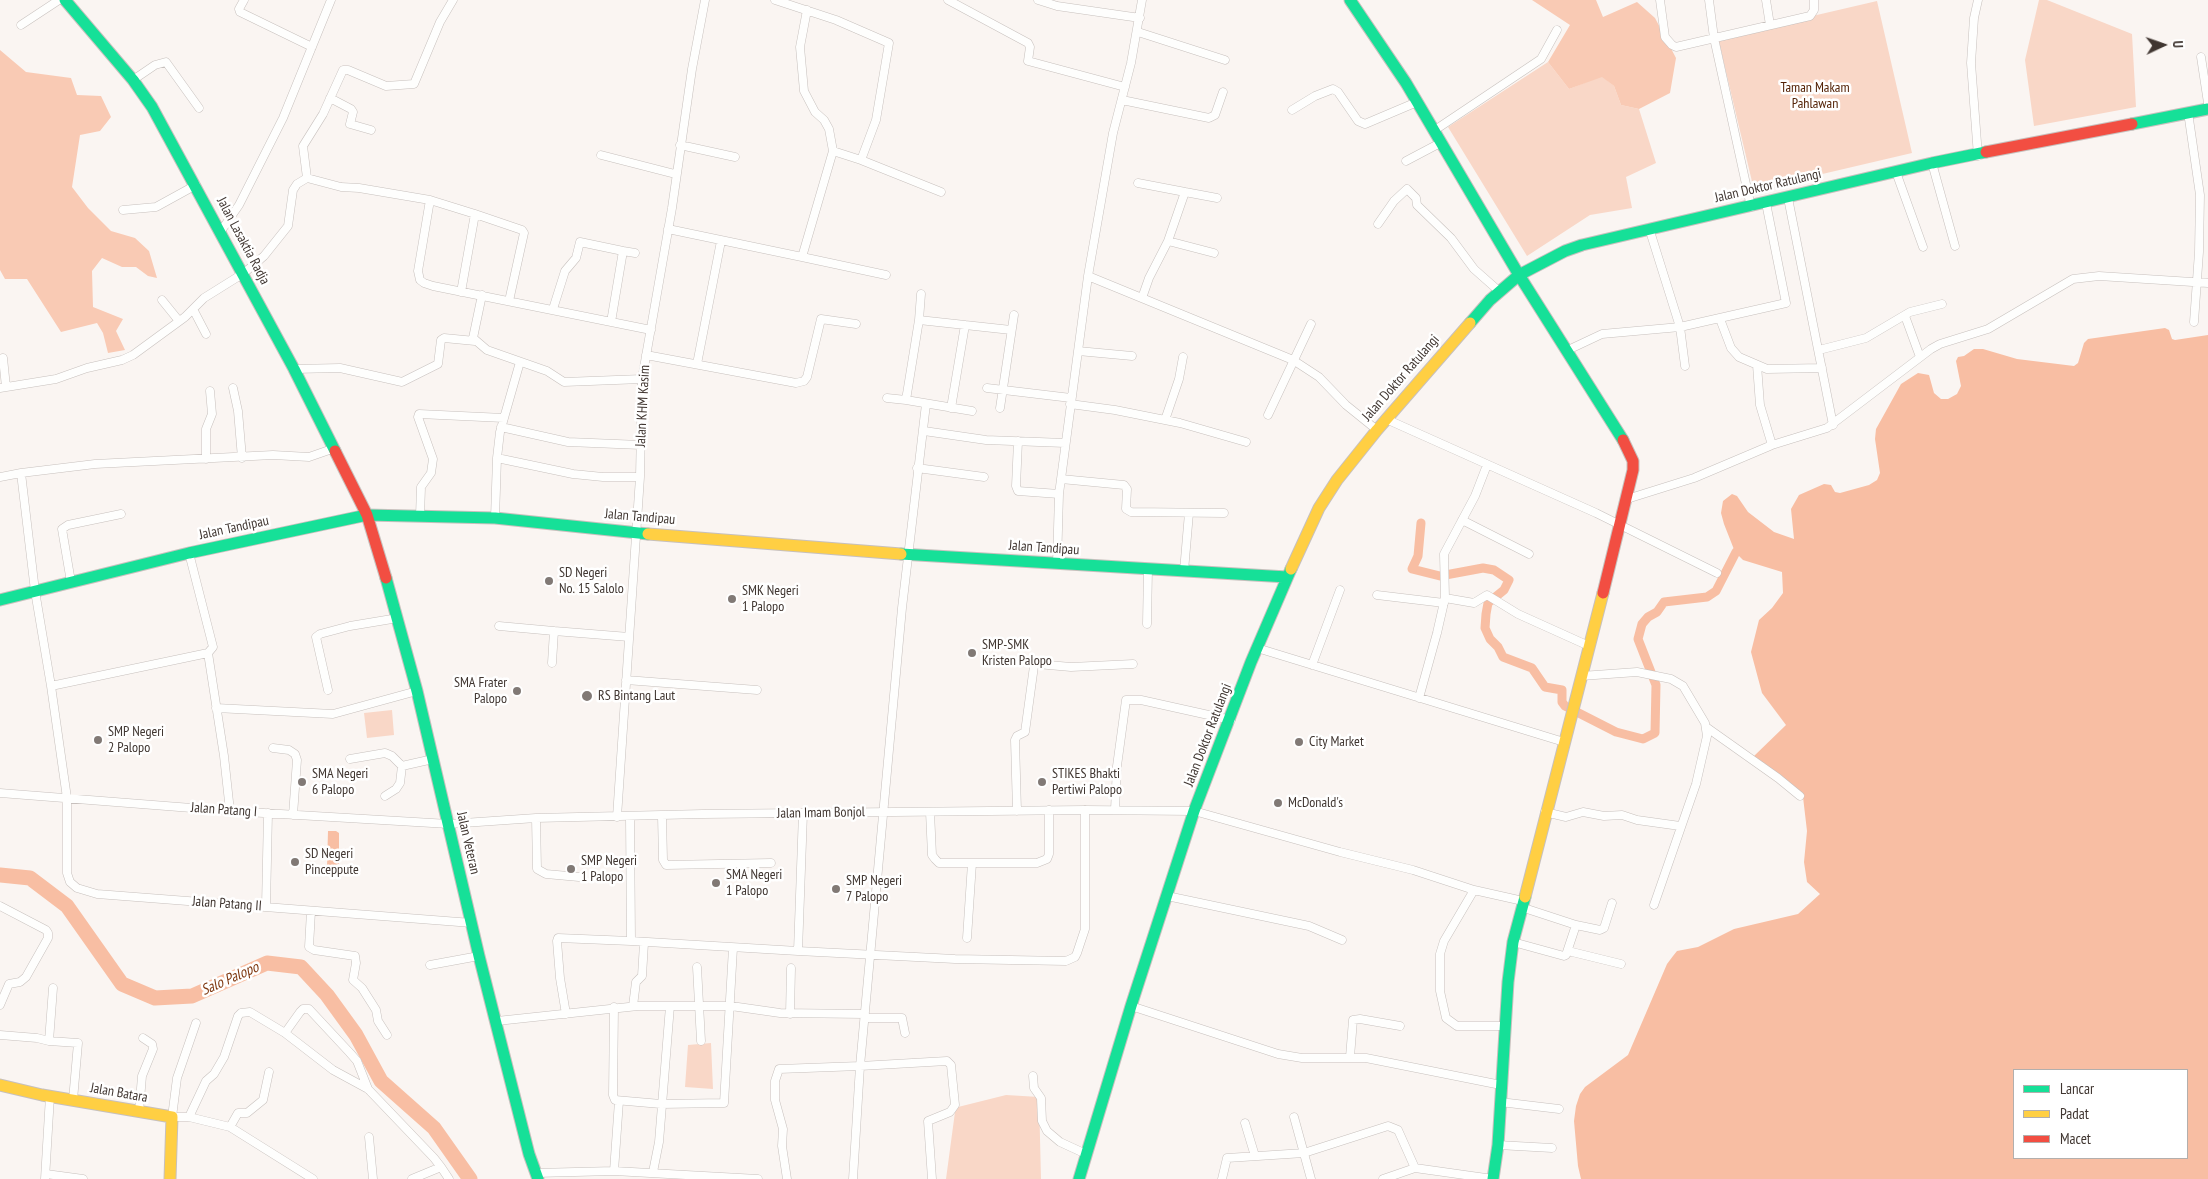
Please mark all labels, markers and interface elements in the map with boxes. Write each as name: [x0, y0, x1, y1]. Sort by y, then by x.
north arrow: [2138, 20, 2188, 70]
text: U: [2169, 40, 2187, 48]
park label: Taman Makam Pahlawan: [1780, 80, 1850, 112]
street label: Jalan Doktor Ratulangi: [1713, 166, 1823, 206]
street label: Jalan Lasaktia Radja: [213, 195, 273, 287]
street label: Jalan Doktor Ratulangi: [1359, 331, 1443, 425]
street label: Jalan KHM Kasim: [632, 364, 654, 448]
street label: Jalan Tandipau: [604, 506, 676, 528]
street label: Jalan Tandipau: [198, 512, 270, 544]
street label: Jalan Tandipau: [1008, 537, 1080, 559]
place label: SD Negeri No. 15 Salolo: [559, 565, 624, 598]
marker: SD Negeri No. 15 Salolo: [543, 575, 555, 587]
place label: SMK Negeri 1 Palopo: [742, 583, 799, 616]
marker: SMK Negeri 1 Palopo: [726, 593, 738, 605]
place label: SMP-SMK Kristen Palopo: [982, 637, 1052, 670]
marker: SMP-SMK Kristen Palopo: [966, 647, 978, 659]
place label: SMA Frater Palopo: [454, 675, 507, 708]
street label: Jalan Doktor Ratulangi: [1181, 681, 1235, 789]
marker: SMA Frater Palopo: [511, 685, 523, 697]
place label: RS Bintang Laut: [598, 688, 675, 704]
marker: RS Bintang Laut: [580, 689, 594, 703]
place label: SMP Negeri 2 Palopo: [108, 724, 164, 756]
marker: SMP Negeri 2 Palopo: [92, 734, 104, 746]
place label: City Market: [1309, 734, 1364, 750]
marker: City Market: [1293, 736, 1305, 748]
place label: SMA Negeri 6 Palopo: [312, 766, 368, 799]
place label: STIKES Bhakti Pertiwi Palopo: [1052, 766, 1122, 799]
marker: SMA Negeri 6 Palopo: [296, 776, 308, 788]
marker: STIKES Bhakti Pertiwi Palopo: [1036, 776, 1048, 788]
place label: McDonald's: [1288, 795, 1343, 811]
marker: McDonald's: [1272, 797, 1284, 809]
street label: Jalan Patang I: [190, 799, 258, 821]
street label: Jalan Imam Bonjol: [777, 804, 865, 822]
street label: Jalan Veteran: [453, 810, 483, 876]
place label: SD Negeri Pinceppute: [305, 846, 359, 879]
place label: SMP Negeri 1 Palopo: [581, 853, 637, 886]
marker: SD Negeri Pinceppute: [289, 856, 301, 868]
marker: SMP Negeri 1 Palopo: [565, 863, 577, 875]
place label: SMA Negeri 1 Palopo: [726, 867, 782, 900]
place label: SMP Negeri 7 Palopo: [846, 873, 902, 906]
marker: SMA Negeri 1 Palopo: [710, 877, 722, 889]
marker: SMP Negeri 7 Palopo: [830, 883, 842, 895]
street label: Jalan Patang II: [192, 893, 262, 915]
water label: Salo Palopo: [199, 958, 261, 1000]
legend: [2013, 1069, 2188, 1159]
text: Lancar: [2060, 1079, 2094, 1098]
street label: Jalan Batara: [89, 1080, 149, 1106]
text: Padat: [2060, 1104, 2089, 1123]
text: Macet: [2060, 1129, 2091, 1148]

